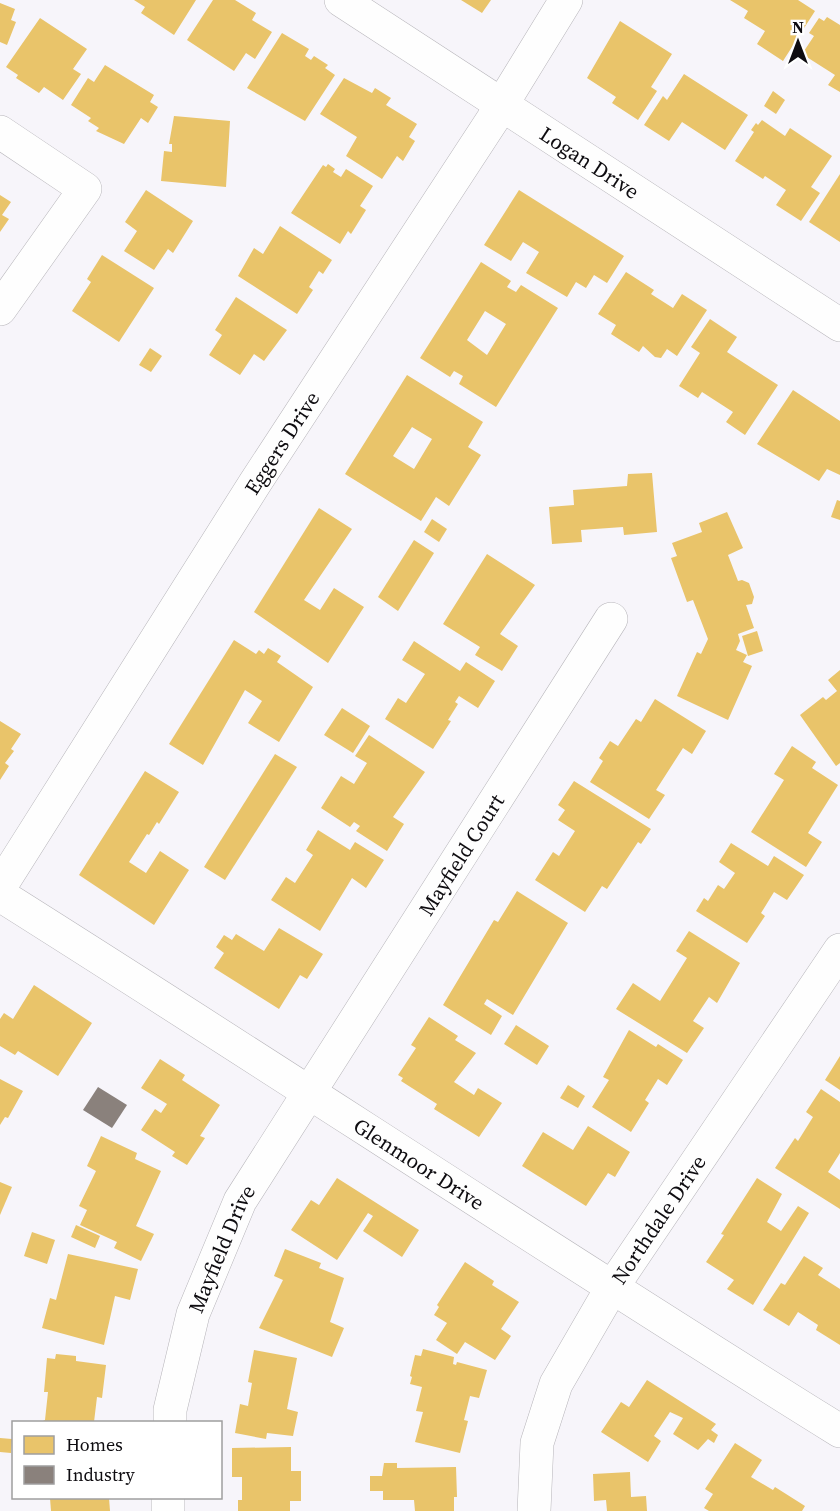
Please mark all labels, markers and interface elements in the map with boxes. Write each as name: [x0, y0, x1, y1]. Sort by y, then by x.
north arrow: [768, 12, 828, 72]
text: N: [792, 16, 804, 38]
street label: Logan Drive: [534, 119, 645, 205]
street label: Eggers Drive: [237, 385, 326, 500]
street label: Mayfield Court: [411, 788, 511, 921]
street label: Glenmoor Drive: [348, 1111, 490, 1217]
street label: Northdale Drive: [604, 1149, 712, 1290]
street label: Mayfield Drive: [181, 1179, 262, 1317]
legend: [12, 1421, 222, 1499]
text: Homes: [66, 1432, 123, 1457]
text: Industry: [66, 1462, 136, 1487]

